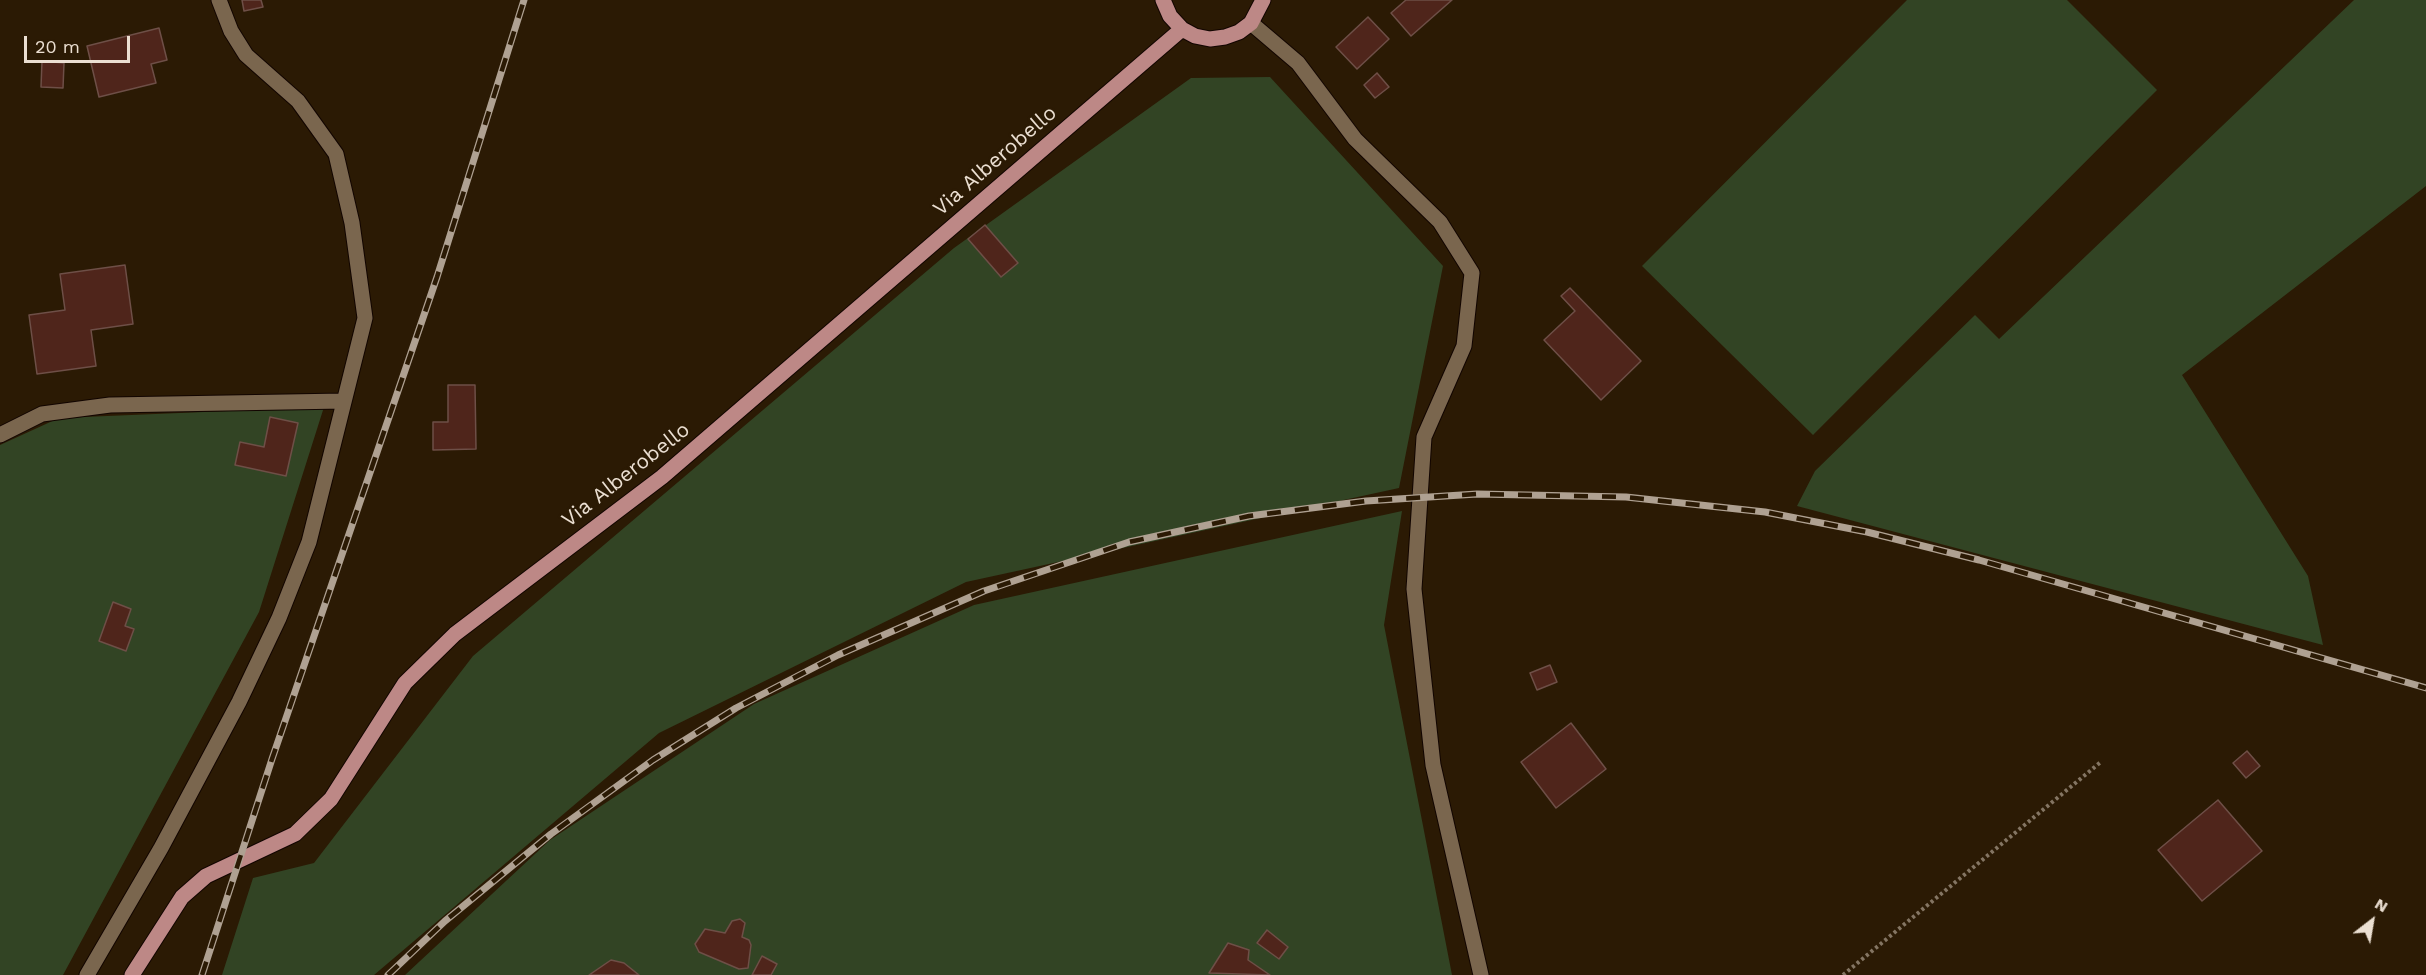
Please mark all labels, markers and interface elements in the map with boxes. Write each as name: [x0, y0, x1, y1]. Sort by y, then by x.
scale bar: [27, 24, 134, 62]
text: 20 m: [35, 36, 80, 57]
street label: Via Alberobello: [928, 101, 1062, 221]
street label: Via Alberobello: [557, 417, 695, 533]
north arrow: [2342, 891, 2402, 951]
text: N: [2372, 894, 2391, 916]

